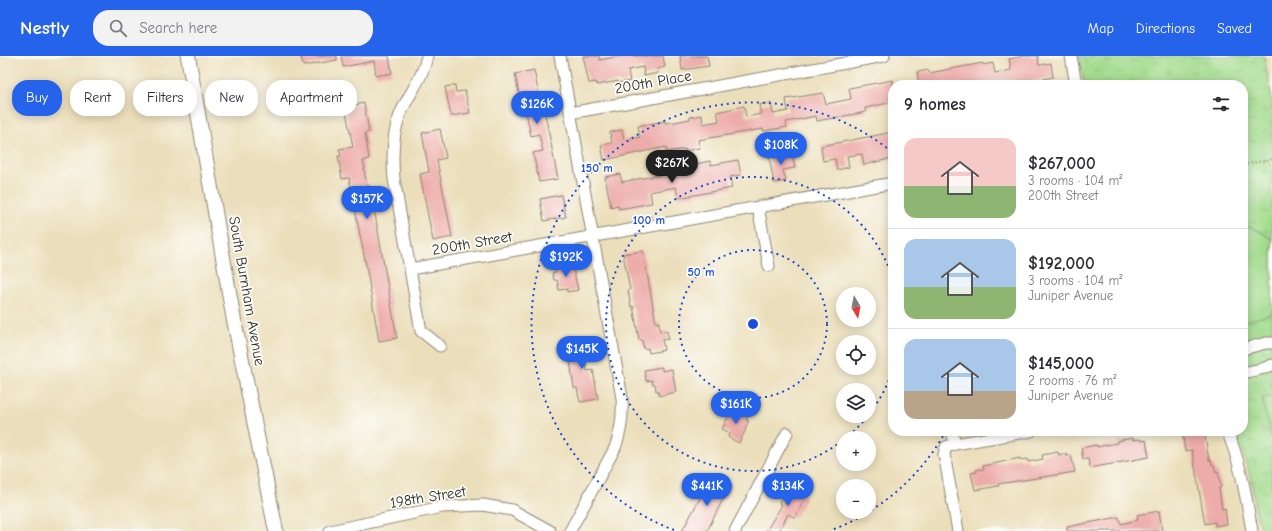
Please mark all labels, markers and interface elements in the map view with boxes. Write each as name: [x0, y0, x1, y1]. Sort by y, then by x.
search box: [93, 10, 373, 46]
text: Nestly: [20, 17, 69, 39]
icon: search: [107, 17, 129, 39]
text: Search here: [139, 19, 217, 37]
text: Map: [1087, 20, 1114, 37]
text: Directions: [1136, 20, 1195, 37]
text: Saved: [1217, 20, 1252, 37]
street label: 200th Place: [613, 66, 693, 98]
chip: Buy: [12, 80, 62, 116]
chip: Rent: [70, 80, 125, 116]
chip: Filters: [133, 80, 197, 116]
chip: New: [205, 80, 258, 116]
chip: Apartment: [266, 80, 357, 116]
pin: $126K: [509, 91, 565, 125]
icon: filters: [1210, 93, 1232, 115]
text: 9 homes: [904, 95, 966, 114]
text: $126K: [520, 96, 554, 111]
pin: $108K: [753, 132, 809, 166]
text: $108K: [764, 137, 798, 152]
pin: $267K: [644, 150, 700, 184]
icon: home: [936, 154, 984, 202]
text: $267,000: [1028, 154, 1096, 173]
text: $267K: [655, 155, 689, 170]
text: 150 m: [581, 161, 613, 175]
text: 3 rooms · 104 m²: [1028, 173, 1122, 188]
pin: $157K: [339, 186, 395, 220]
text: 200th Street: [1028, 188, 1098, 203]
text: $157K: [350, 191, 384, 206]
text: 100 m: [633, 213, 665, 227]
street label: South Burnham Avenue: [225, 215, 269, 368]
street label: 200th Street: [431, 227, 514, 259]
pin: $192K: [538, 244, 594, 278]
text: $192K: [549, 249, 583, 264]
text: $192,000: [1028, 254, 1095, 273]
icon: home: [936, 255, 984, 303]
text: 50 m: [687, 265, 715, 279]
text: 3 rooms · 104 m²: [1028, 273, 1122, 288]
north arrow: [836, 287, 876, 327]
map controls: [836, 287, 876, 519]
text: Juniper Avenue: [1028, 288, 1113, 303]
centre of rings: [746, 317, 760, 331]
button: locate: [836, 335, 876, 375]
pin: $145K: [554, 336, 610, 370]
text: $145K: [565, 341, 599, 356]
text: $145,000: [1028, 354, 1094, 373]
icon: home: [936, 355, 984, 403]
text: 2 rooms · 76 m²: [1028, 373, 1116, 388]
button: layers: [836, 383, 876, 423]
text: Juniper Avenue: [1028, 388, 1113, 403]
pin: $161K: [708, 391, 764, 425]
text: $161K: [720, 396, 752, 411]
button: +: [836, 431, 876, 471]
pin: $441K: [679, 473, 735, 507]
pin: $134K: [760, 473, 816, 507]
text: $441K: [691, 478, 723, 493]
text: $134K: [772, 478, 804, 493]
button: −: [836, 479, 876, 519]
street label: 198th Street: [389, 482, 468, 512]

